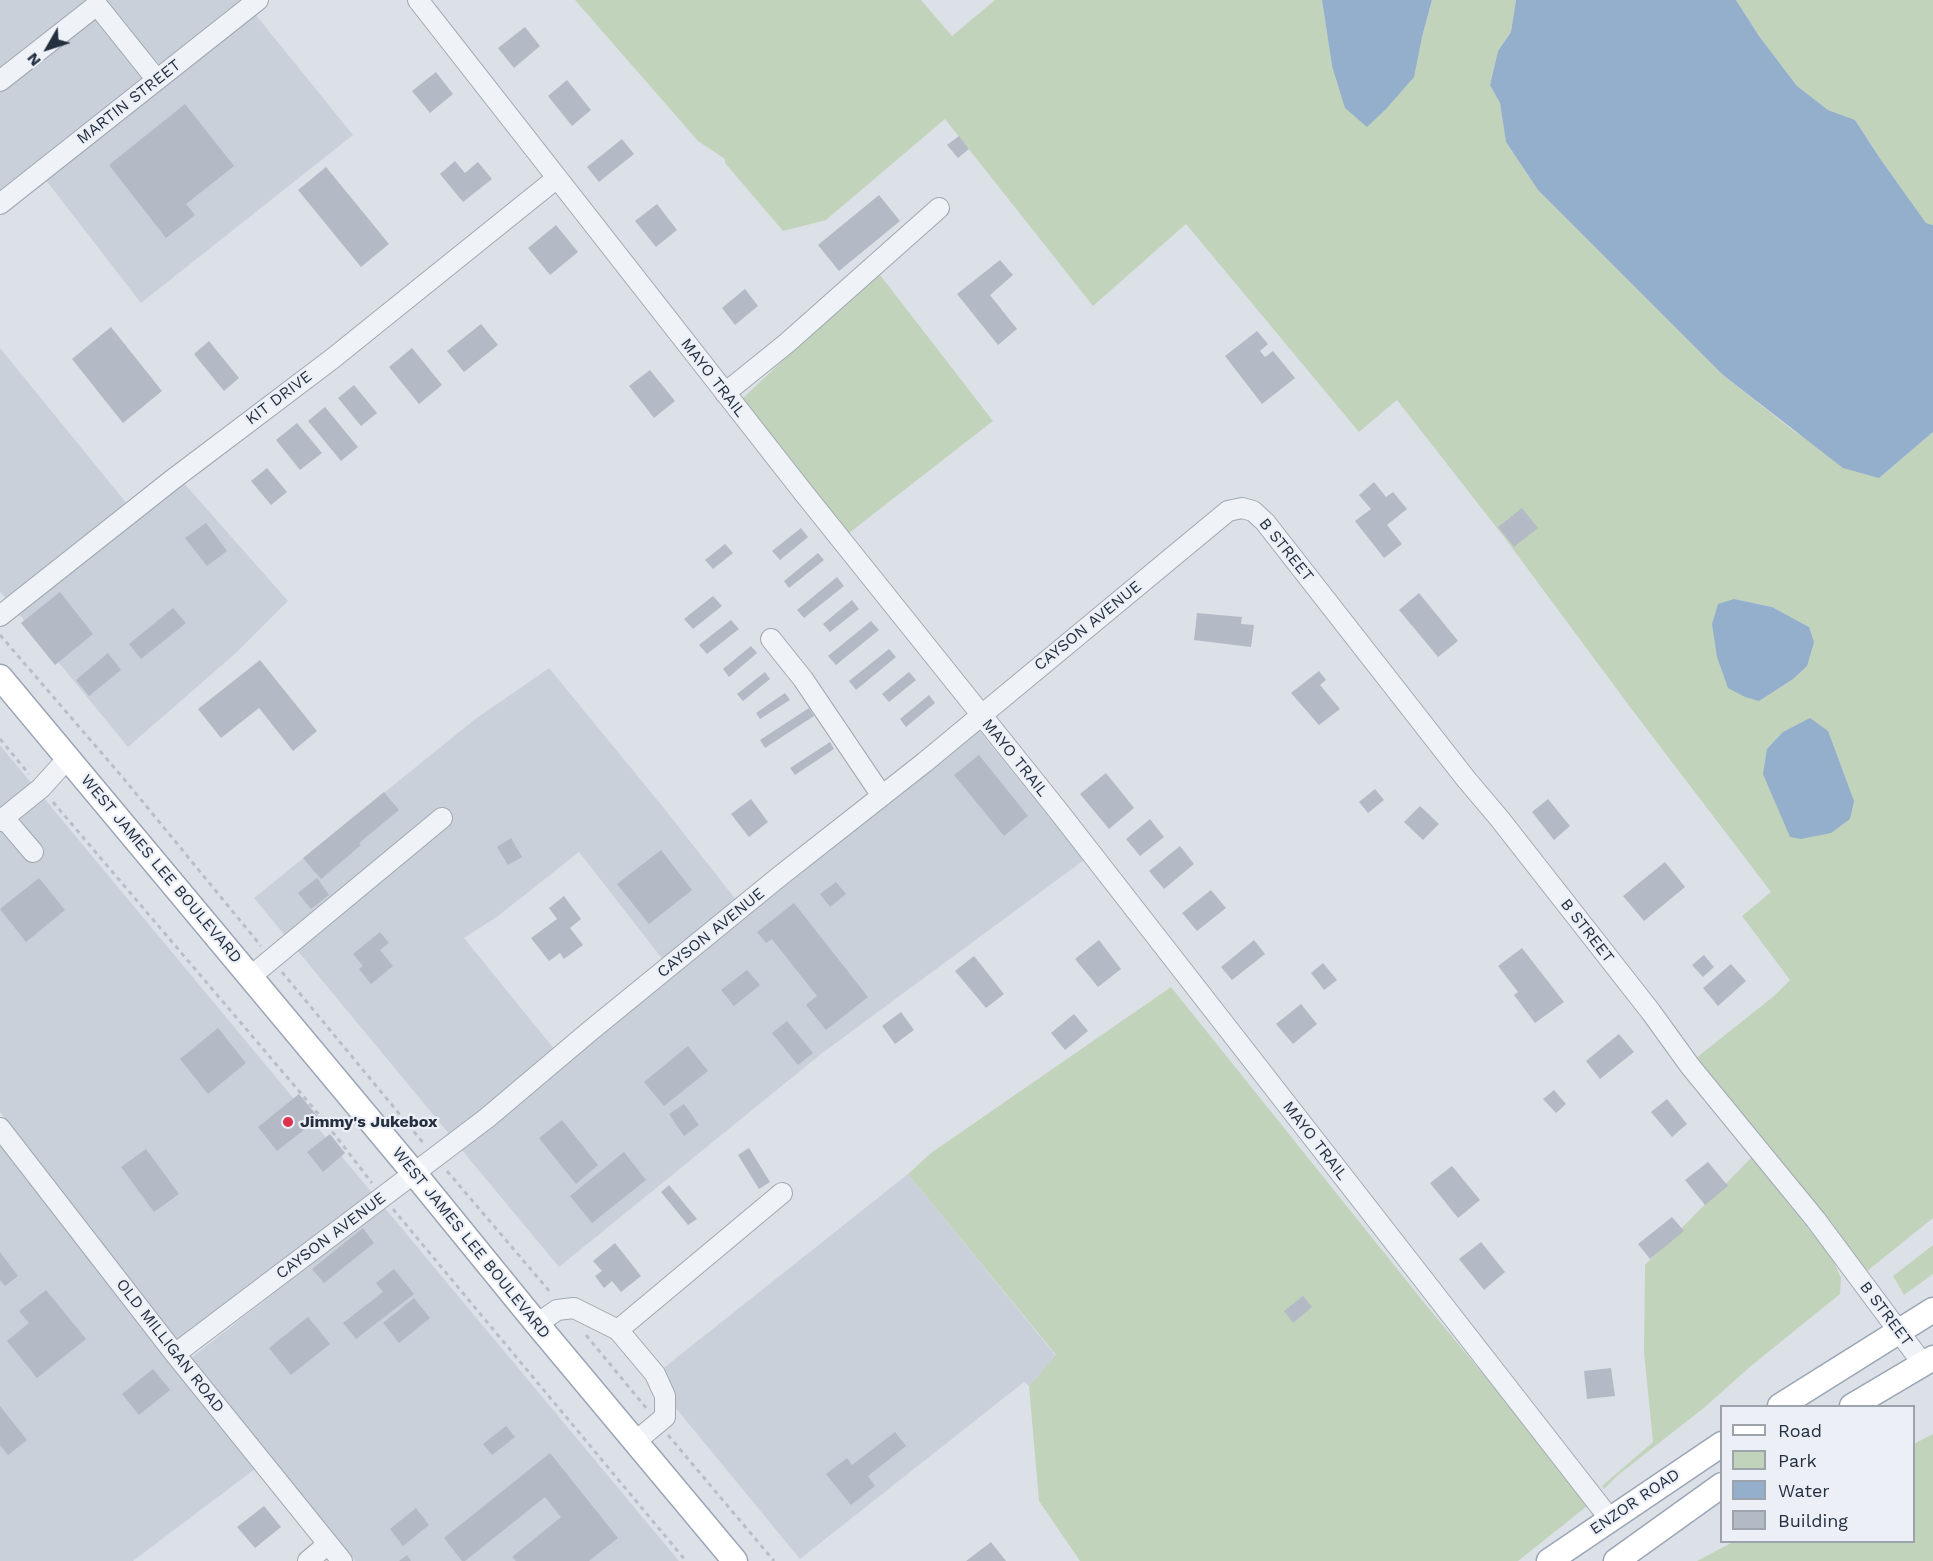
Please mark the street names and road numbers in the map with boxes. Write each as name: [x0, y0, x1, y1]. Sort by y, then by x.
street label: MARTIN STREET: [73, 56, 185, 148]
street label: MAYO TRAIL: [676, 335, 750, 421]
street label: KIT DRIVE: [242, 367, 316, 429]
street label: B STREET: [1255, 514, 1317, 586]
street label: CAYSON AVENUE: [1031, 577, 1145, 675]
street label: MAYO TRAIL: [978, 715, 1052, 801]
street label: WEST JAMES LEE BOULEVARD: [76, 771, 246, 967]
street label: CAYSON AVENUE: [654, 884, 768, 982]
street label: B STREET: [1556, 895, 1618, 967]
street label: MAYO TRAIL: [1278, 1098, 1352, 1184]
street label: WEST JAMES LEE BOULEVARD: [388, 1144, 554, 1342]
street label: CAYSON AVENUE: [272, 1189, 390, 1283]
street label: OLD MILLIGAN ROAD: [112, 1275, 228, 1417]
street label: B STREET: [1855, 1278, 1917, 1350]
street label: ENZOR ROAD: [1586, 1465, 1684, 1539]

